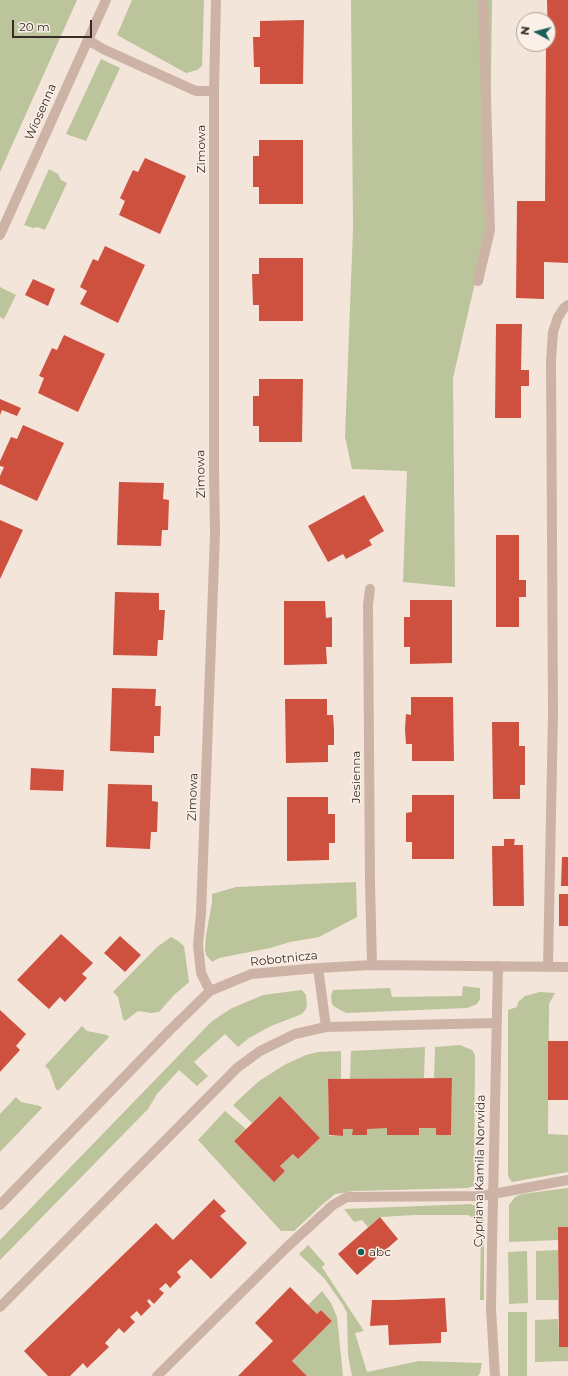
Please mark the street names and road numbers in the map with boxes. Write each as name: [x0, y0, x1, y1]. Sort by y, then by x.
street label: Wiosenna: [22, 82, 60, 142]
street label: Zimowa: [194, 125, 208, 173]
street label: Zimowa: [193, 450, 209, 498]
street label: Jesienna: [349, 751, 363, 803]
street label: Zimowa: [185, 773, 201, 821]
street label: Robotnicza: [249, 948, 319, 970]
street label: Cypriana Kamila Norwida: [471, 1095, 489, 1247]

